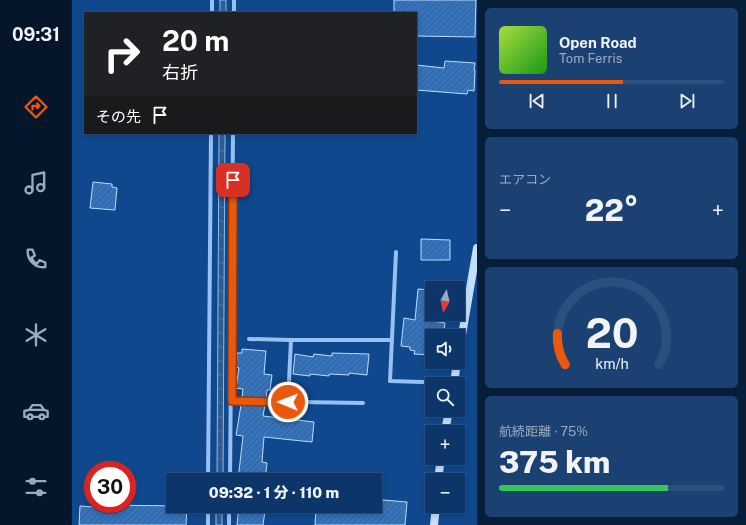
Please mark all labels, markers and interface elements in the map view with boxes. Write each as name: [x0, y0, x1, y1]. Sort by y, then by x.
text: 09:31: [12, 24, 60, 45]
text: 20 m: [162, 24, 229, 57]
icon: right: [96, 28, 148, 80]
text: Open Road: [559, 34, 637, 51]
text: Tom Ferris: [559, 51, 622, 66]
text: 右折: [162, 62, 198, 83]
icon: previous: [526, 90, 548, 112]
icon: pause: [601, 90, 623, 112]
icon: next: [676, 90, 698, 112]
icon: directions: [22, 93, 50, 121]
icon: arrive: [149, 104, 171, 126]
text: その先: [96, 108, 141, 125]
pin: [216, 163, 250, 197]
icon: music: [22, 169, 50, 197]
icon: arrive: [222, 169, 244, 191]
text: エアコン: [499, 172, 551, 187]
text: 22°: [585, 192, 638, 228]
text: −: [499, 197, 511, 223]
text: +: [712, 197, 724, 223]
icon: phone: [22, 245, 50, 273]
north arrow: [425, 281, 465, 321]
map controls: [425, 281, 465, 513]
text: 20: [585, 308, 638, 357]
icon: climate: [22, 321, 50, 349]
button: sound: [425, 329, 465, 369]
text: km/h: [595, 355, 628, 372]
button: search: [425, 377, 465, 417]
position arrow: [267, 381, 309, 423]
icon: car: [22, 397, 50, 425]
text: 航続距離 · 75%: [499, 424, 588, 439]
button: +: [425, 425, 465, 465]
text: 375 km: [499, 444, 610, 480]
speed limit sign: 30: [84, 461, 136, 513]
icon: filters: [22, 473, 50, 501]
button: −: [425, 473, 465, 513]
text: 09:32 · 1 分 · 110 m: [209, 484, 339, 501]

